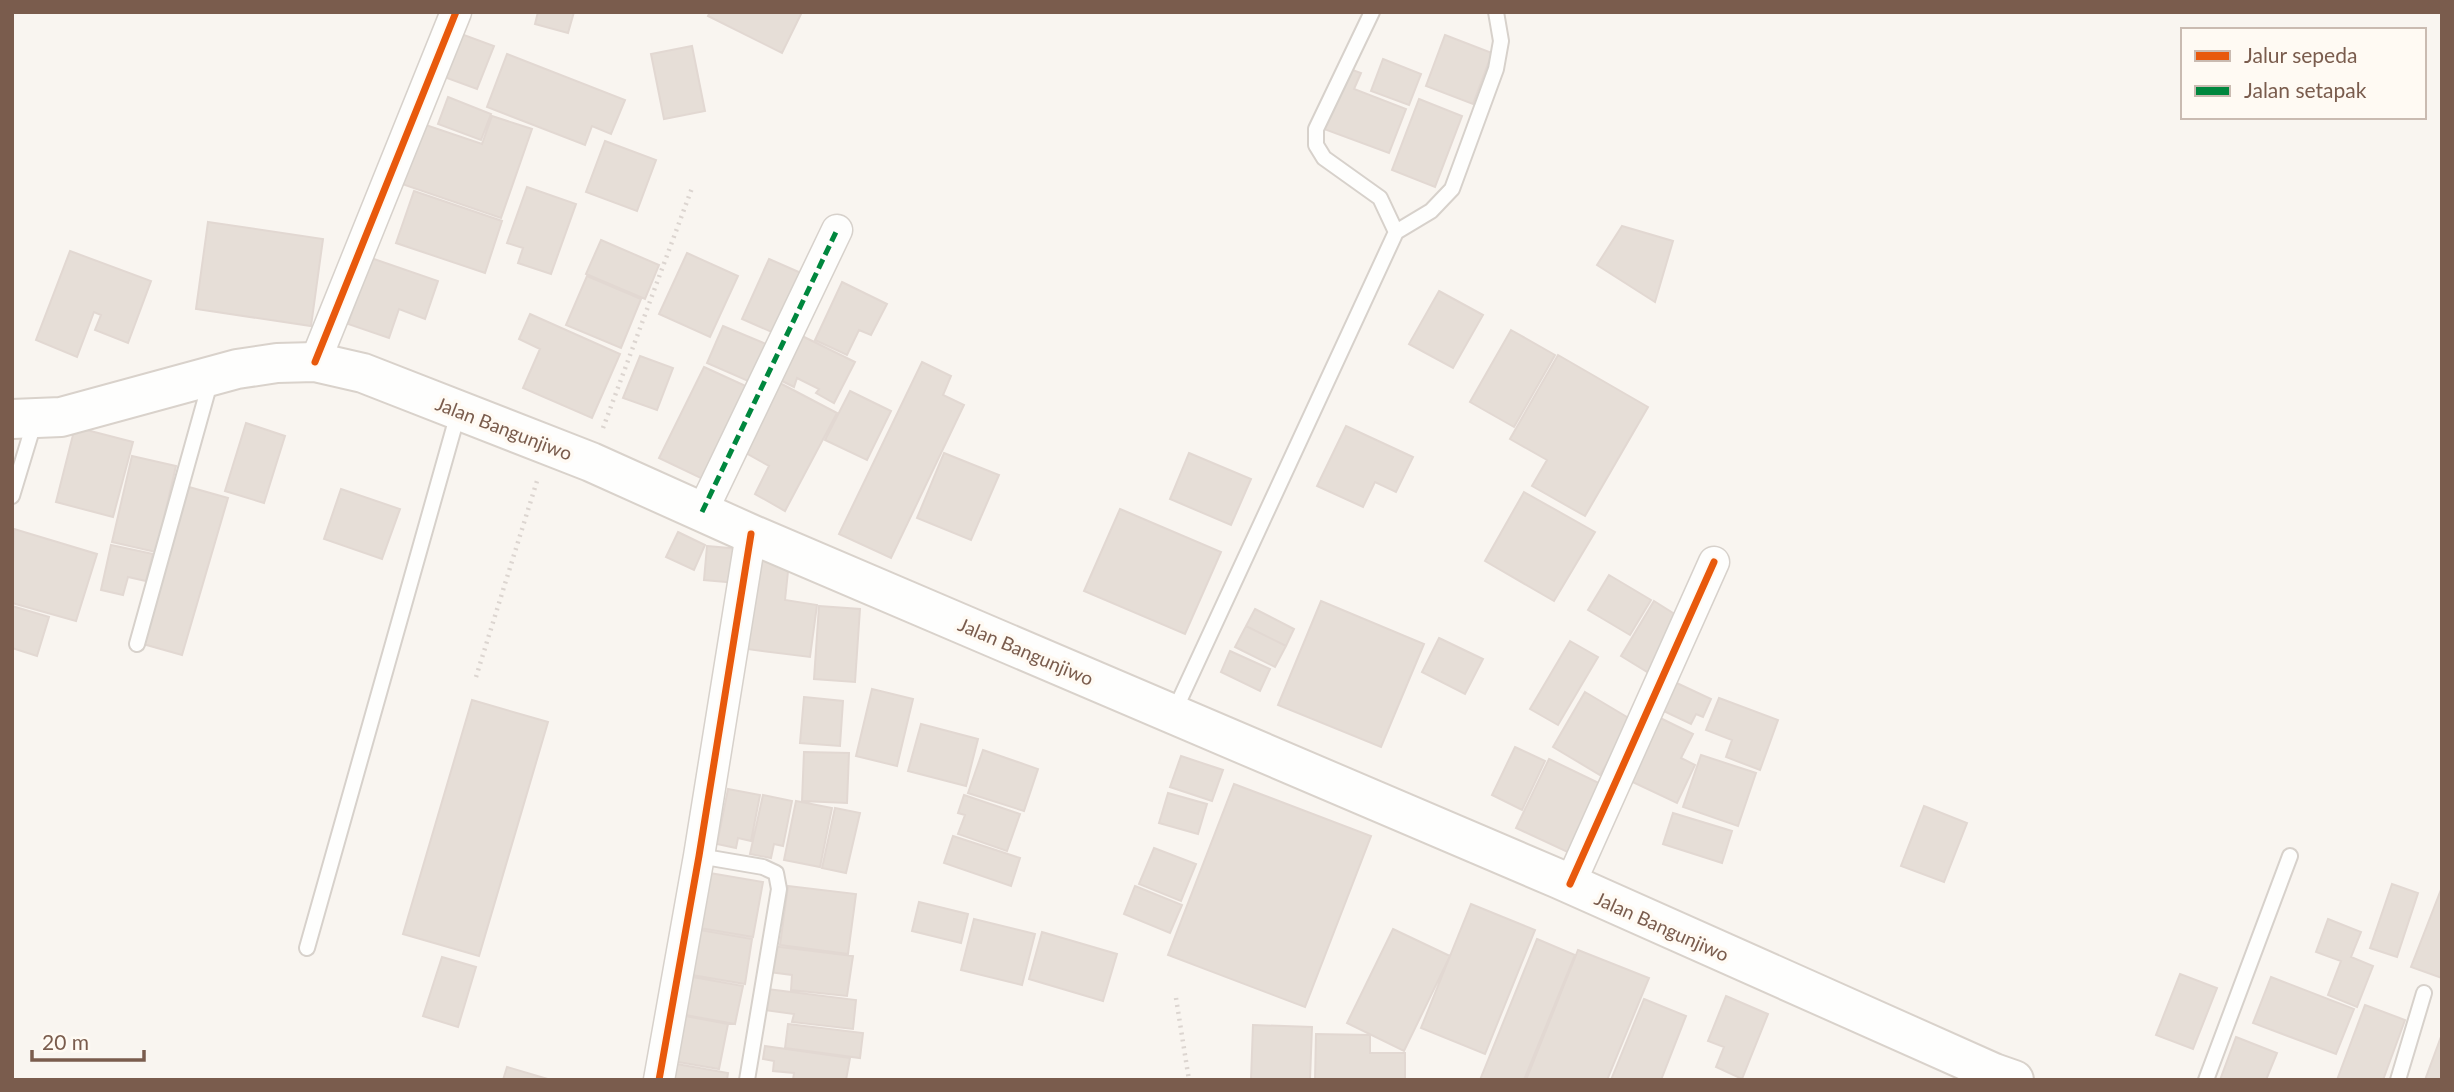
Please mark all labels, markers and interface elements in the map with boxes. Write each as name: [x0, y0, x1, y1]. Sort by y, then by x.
legend: [2181, 28, 2426, 119]
text: Jalur sepeda: [2244, 42, 2357, 67]
text: Jalan setapak: [2244, 77, 2367, 102]
street label: Jalan Bangunjiwo: [432, 391, 576, 465]
street label: Jalan Bangunjiwo: [955, 612, 1097, 690]
street label: Jalan Bangunjiwo: [1591, 886, 1733, 966]
scale bar: [32, 1018, 144, 1062]
text: 20 m: [42, 1029, 89, 1054]

